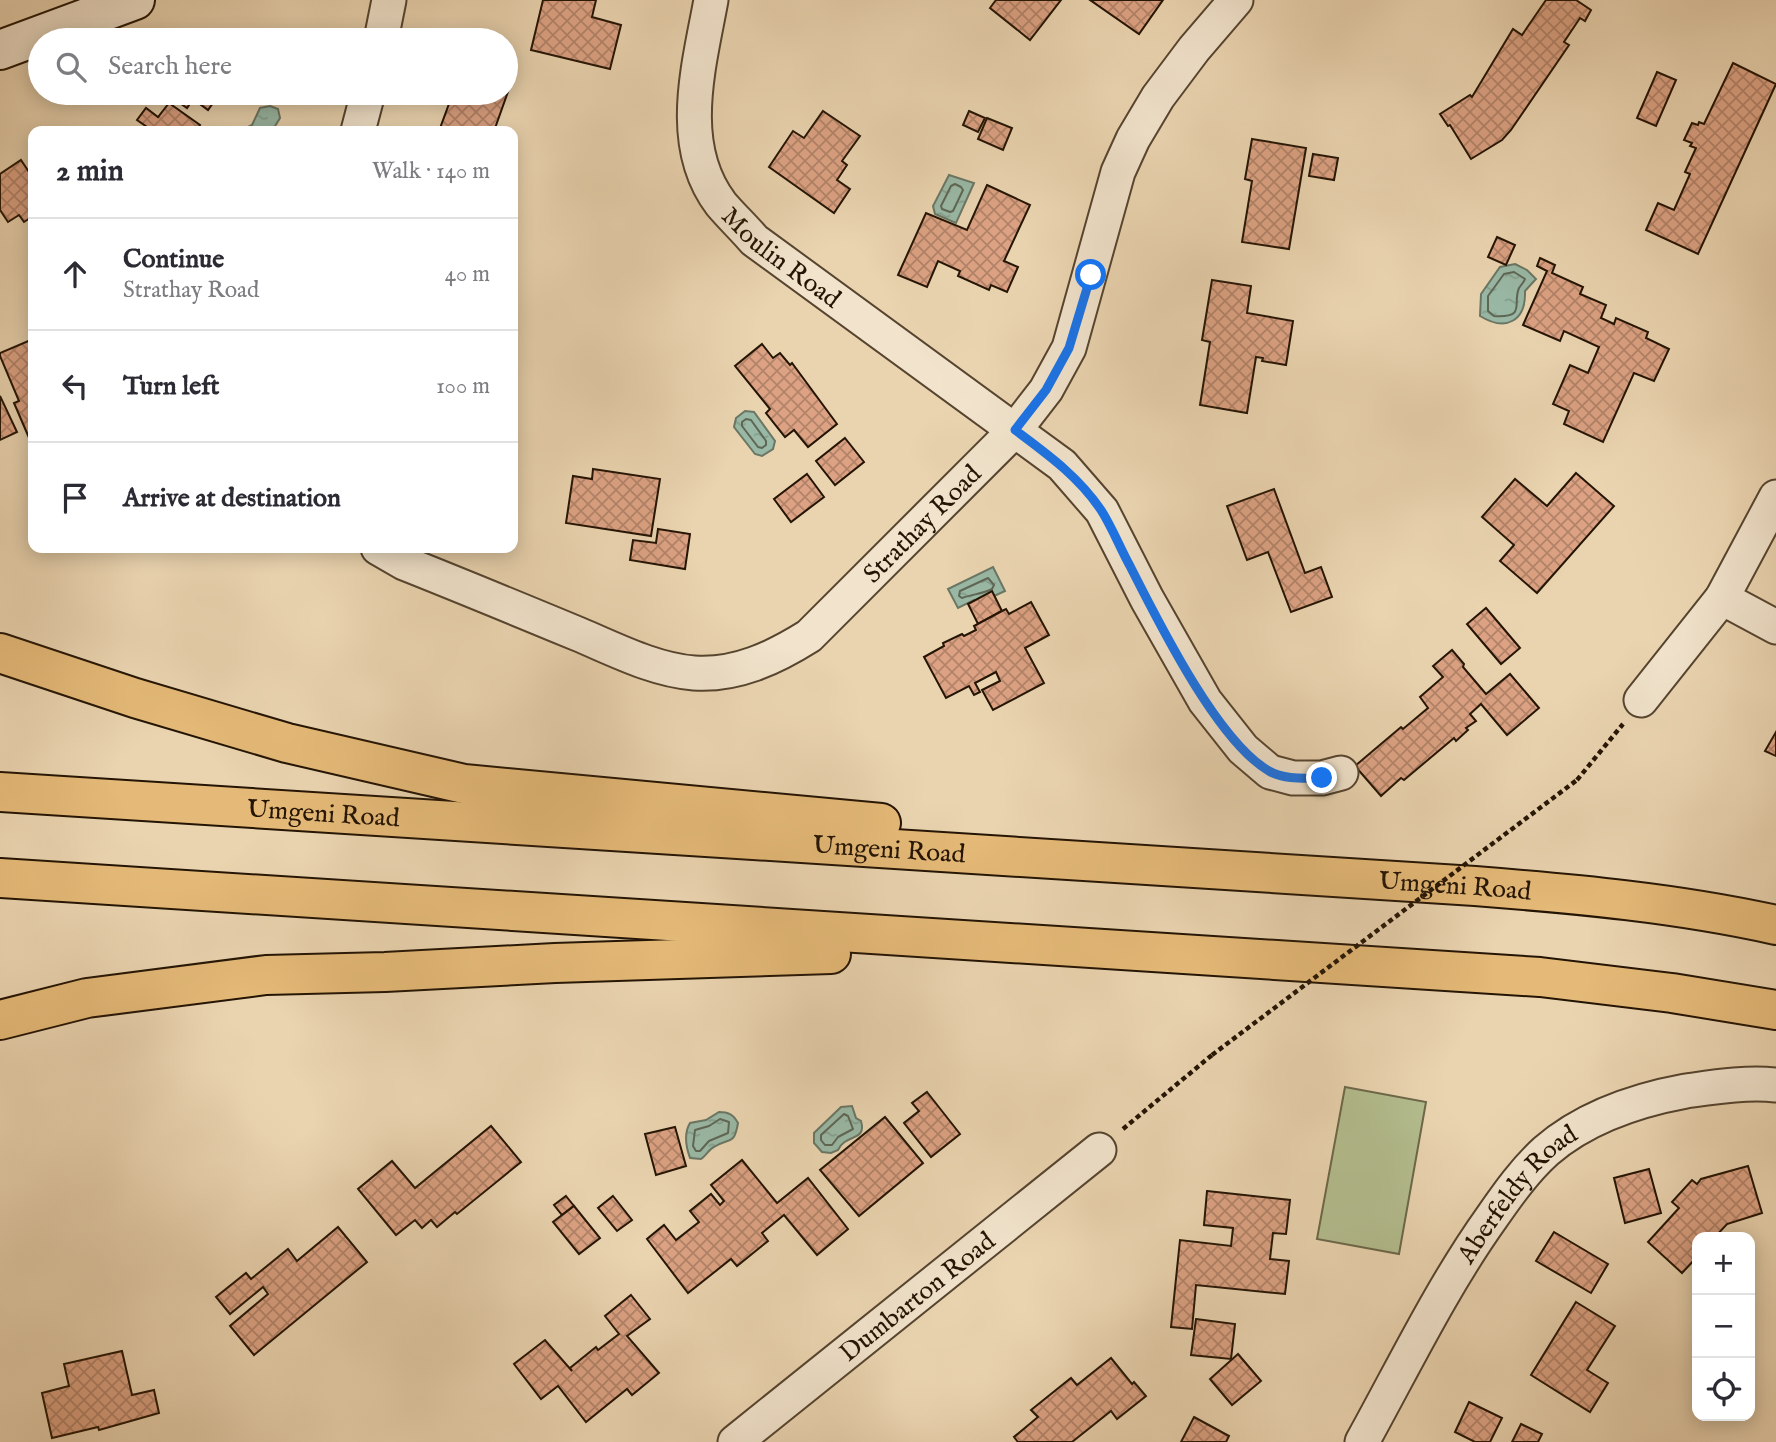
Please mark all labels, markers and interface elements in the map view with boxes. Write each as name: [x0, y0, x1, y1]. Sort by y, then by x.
search box: [28, 28, 518, 105]
icon: search: [52, 48, 90, 86]
text: Search here: [108, 50, 232, 83]
text: 2 min: [56, 153, 124, 191]
text: Walk · 140 m: [372, 157, 490, 186]
street label: Moulin Road: [714, 200, 847, 316]
text: Continue: [123, 243, 224, 276]
icon: ahead: [56, 255, 94, 293]
route start: [1075, 259, 1106, 290]
text: 40 m: [445, 260, 490, 289]
text: Strathay Road: [123, 276, 259, 305]
icon: left: [56, 367, 94, 405]
text: Turn left: [123, 370, 220, 403]
text: 100 m: [436, 372, 490, 401]
street label: Strathay Road: [856, 458, 989, 591]
icon: arrive: [56, 479, 94, 517]
text: Arrive at destination: [123, 482, 341, 515]
route end: [1306, 762, 1337, 793]
street label: Umgeni Road: [246, 793, 401, 835]
street label: Umgeni Road: [812, 829, 967, 871]
street label: Umgeni Road: [1378, 865, 1533, 909]
street label: Aberfeldy Road: [1450, 1118, 1584, 1271]
street label: Dumbarton Road: [833, 1225, 1002, 1370]
map controls: [1692, 1232, 1755, 1421]
button: +: [1692, 1232, 1755, 1295]
button: −: [1692, 1295, 1755, 1358]
button: locate: [1692, 1358, 1755, 1421]

